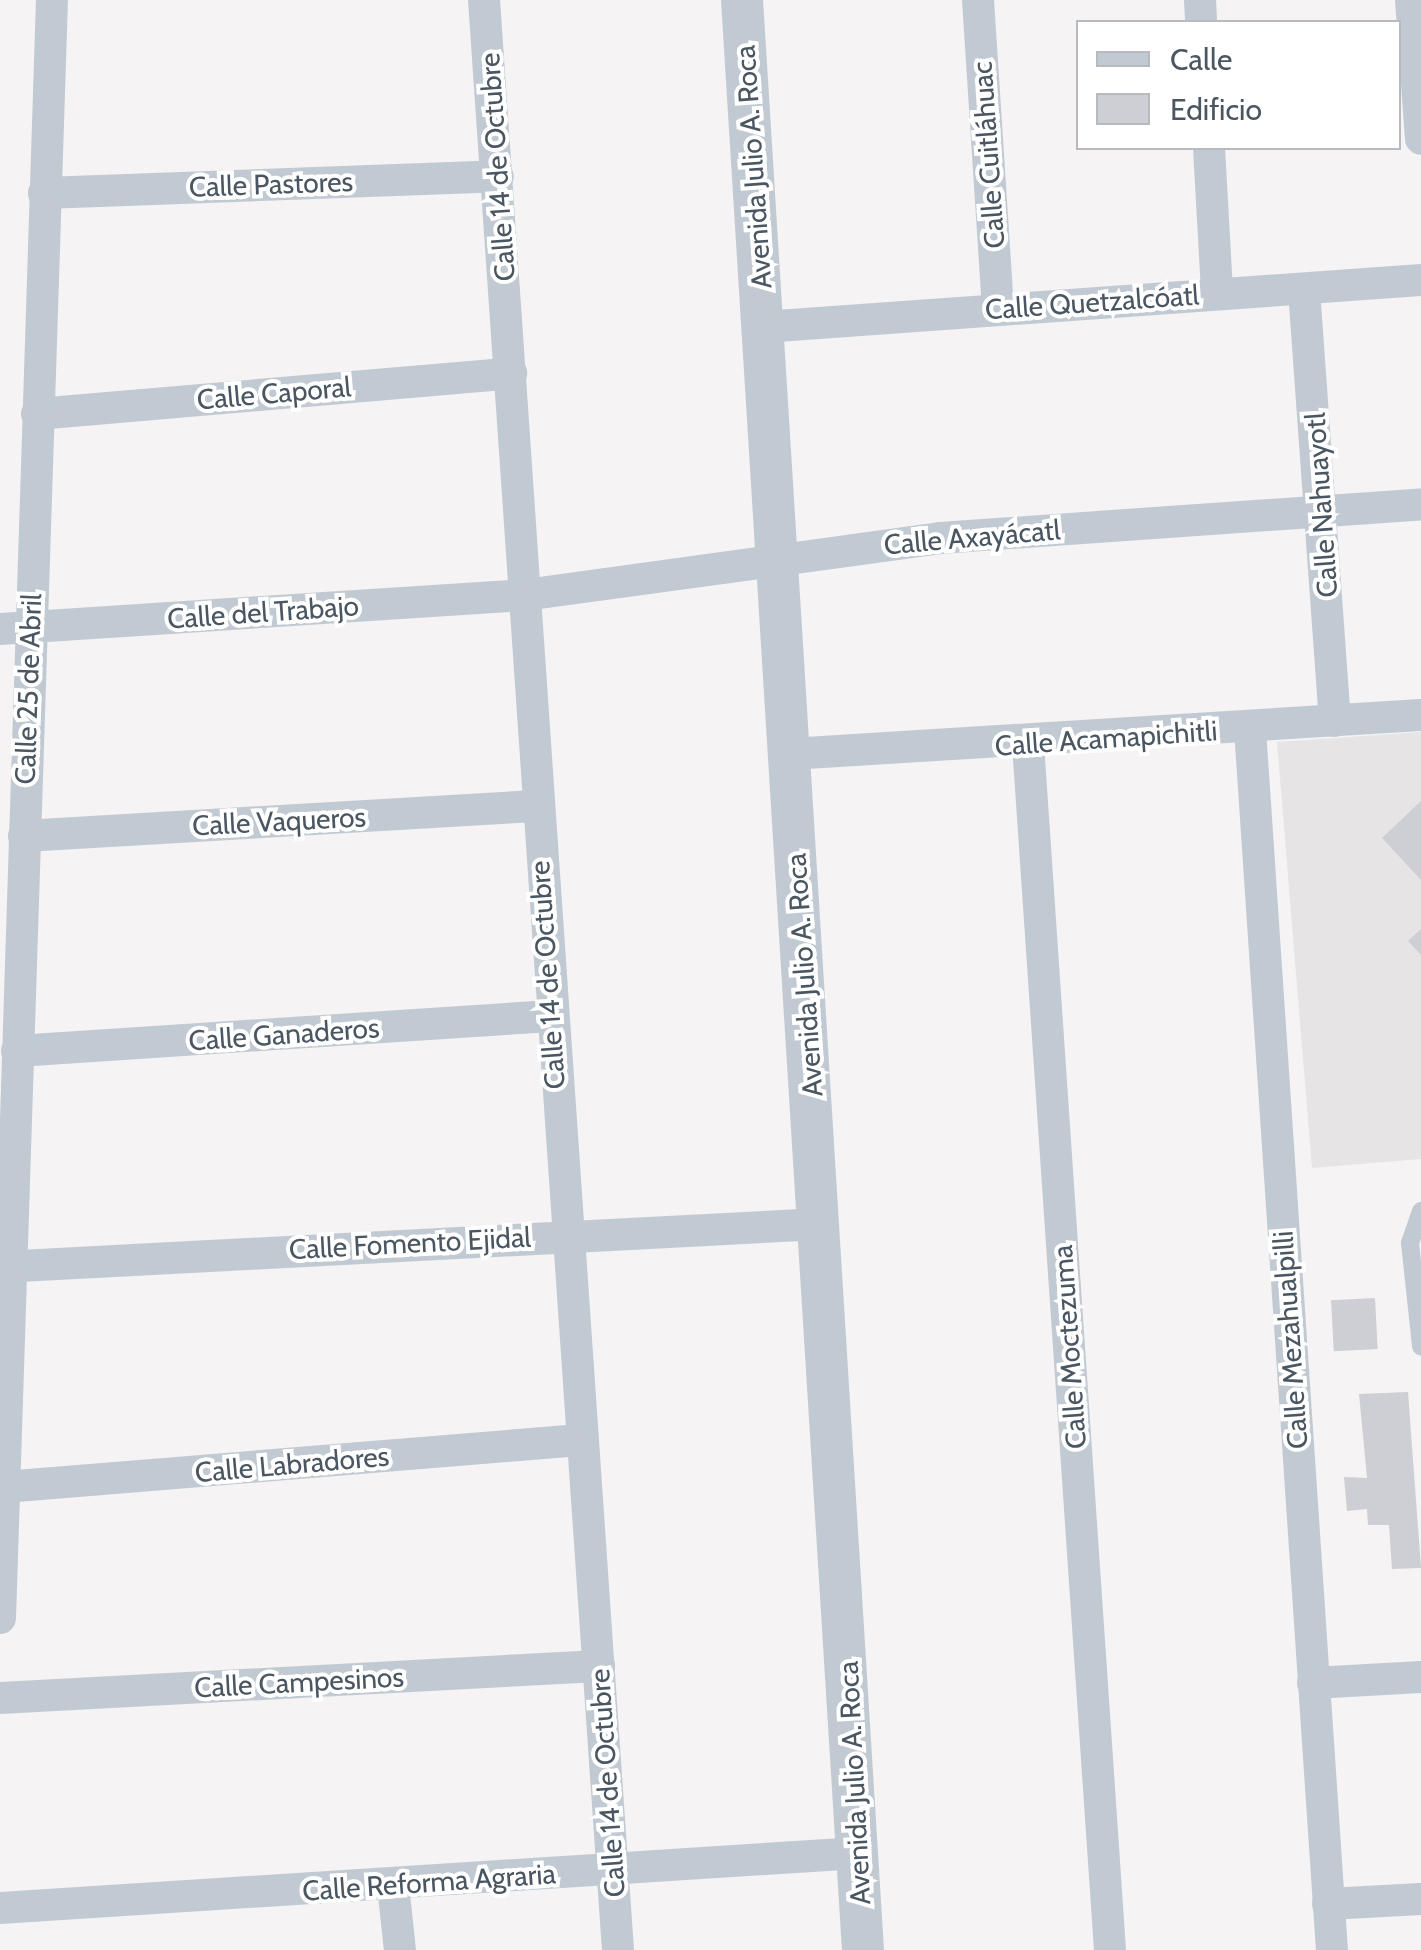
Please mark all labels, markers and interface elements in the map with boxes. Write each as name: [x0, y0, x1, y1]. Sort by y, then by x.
legend: [1076, 20, 1401, 150]
text: Calle: [1170, 41, 1232, 78]
street label: Avenida Julio A. Roca: [728, 44, 778, 290]
street label: Calle 14 de Octubre: [472, 52, 522, 282]
street label: Calle Cuitláhuac: [965, 60, 1011, 250]
text: Edificio: [1170, 91, 1262, 128]
street label: Calle Pastores: [188, 164, 354, 204]
street label: Calle Quetzalcóatl: [984, 278, 1200, 326]
street label: Calle Caporal: [195, 370, 353, 416]
street label: Calle Nahuayotl: [1298, 411, 1344, 599]
street label: Calle Axayácatl: [882, 513, 1062, 561]
street label: Calle del Trabajo: [166, 589, 360, 635]
street label: Calle 25 de Abril: [8, 593, 48, 785]
street label: Calle Acamapichitli: [994, 713, 1218, 763]
street label: Calle Vaqueros: [191, 800, 367, 842]
street label: Avenida Julio A. Roca: [779, 852, 829, 1098]
street label: Calle 14 de Octubre: [522, 860, 572, 1090]
street label: Calle Ganaderos: [188, 1011, 380, 1057]
street label: Calle Fomento Ejidal: [288, 1220, 532, 1266]
street label: Calle Mezahualpilli: [1266, 1230, 1314, 1450]
street label: Calle Moctezuma: [1045, 1244, 1093, 1450]
street label: Calle Labradores: [193, 1439, 391, 1489]
street label: Calle Campesinos: [193, 1660, 405, 1704]
street label: Avenida Julio A. Roca: [831, 1660, 877, 1906]
street label: Calle 14 de Octubre: [582, 1668, 632, 1898]
street label: Calle Reforma Agraria: [301, 1856, 557, 1908]

